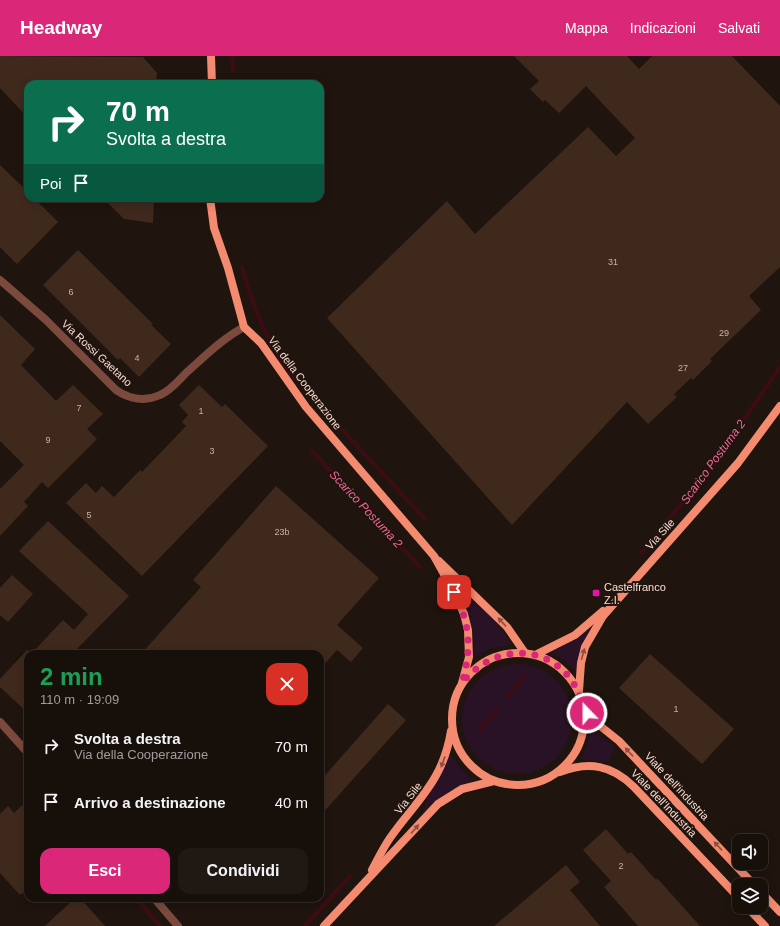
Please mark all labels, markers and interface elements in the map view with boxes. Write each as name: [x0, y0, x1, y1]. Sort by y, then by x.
text: Headway: [20, 17, 102, 38]
text: Mappa: [565, 20, 608, 36]
text: Indicazioni: [630, 20, 696, 36]
text: Salvati: [718, 20, 760, 36]
icon: right: [40, 96, 92, 148]
text: 70 m: [106, 96, 170, 127]
text: Svolta a destra: [106, 129, 226, 149]
icon: arrive: [70, 172, 92, 194]
text: Poi: [40, 175, 62, 192]
house number: 31: [608, 257, 618, 267]
house number: 6: [68, 287, 74, 297]
street label: Via Rossi Gaetano: [59, 317, 135, 389]
house number: 29: [719, 328, 729, 338]
street label: Via della Cooperazione: [266, 334, 344, 432]
house number: 4: [134, 353, 140, 363]
house number: 27: [678, 363, 688, 373]
house number: 7: [76, 403, 82, 413]
house number: 1: [198, 406, 204, 416]
water label: Scarico Postuma 2: [678, 417, 748, 507]
house number: 9: [45, 435, 51, 445]
house number: 3: [209, 446, 215, 456]
water label: Scarico Postuma 2: [327, 467, 406, 551]
house number: 5: [86, 510, 92, 520]
street label: Via Sile: [643, 516, 677, 552]
house number: 23b: [274, 527, 290, 537]
pin: [437, 575, 471, 609]
icon: arrive: [443, 581, 465, 603]
place label: Castelfranco Z.I.: [604, 581, 666, 606]
marker: Castelfranco Z.I.: [591, 588, 601, 598]
one-way arrow: [497, 617, 507, 627]
one-way arrow: [581, 648, 587, 661]
text: 2 min: [40, 663, 103, 690]
button: close: [266, 663, 308, 705]
text: 110 m · 19:09: [40, 692, 119, 707]
position arrow: [566, 692, 608, 734]
house number: 1: [673, 704, 679, 714]
text: Svolta a destra: [74, 730, 181, 747]
icon: right: [40, 735, 62, 757]
text: 70 m: [275, 738, 308, 755]
text: Via della Cooperazione: [74, 747, 208, 762]
one-way arrow: [624, 747, 634, 757]
street label: Viale dell'industria: [643, 750, 712, 823]
one-way arrow: [439, 756, 445, 768]
street label: Viale dell'Industria: [629, 767, 700, 840]
street label: Via Sile: [392, 780, 424, 816]
icon: arrive: [40, 791, 62, 813]
text: Arrivo a destinazione: [74, 794, 226, 811]
text: 40 m: [275, 794, 308, 811]
one-way arrow: [410, 824, 419, 835]
map controls: [732, 834, 768, 914]
button: sound: [732, 834, 768, 870]
one-way arrow: [713, 841, 723, 851]
button: Esci: [40, 848, 170, 894]
button: Condividi: [178, 848, 308, 894]
house number: 2: [618, 861, 624, 871]
button: layers: [732, 878, 768, 914]

